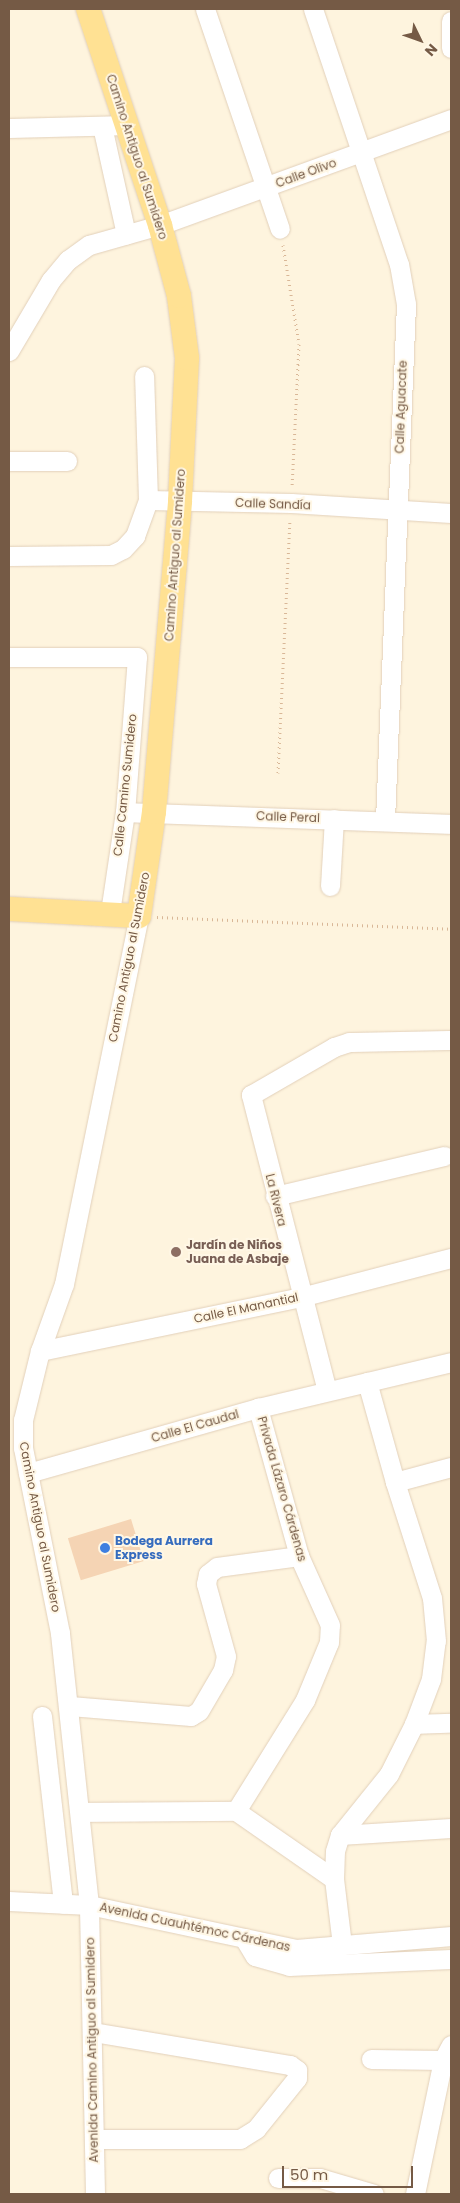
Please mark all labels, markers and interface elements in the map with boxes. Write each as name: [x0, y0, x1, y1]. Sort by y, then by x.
north arrow: [395, 15, 445, 65]
text: N: [420, 39, 442, 61]
street label: Camino Antiguo al Sumidero: [103, 72, 171, 242]
street label: Calle Olivo: [274, 155, 338, 191]
street label: Calle Aguacate: [392, 360, 410, 454]
street label: Camino Antiguo al Sumidero: [162, 468, 188, 642]
street label: Calle Sandía: [235, 495, 311, 513]
street label: Calle Camino Sumidero: [110, 713, 140, 857]
street label: Calle Peral: [256, 809, 320, 825]
street label: Camino Antiguo al Sumidero: [105, 871, 153, 1043]
street label: La Rivera: [263, 1172, 289, 1228]
place label: Jardín de Niños Juana de Asbaje: [186, 1238, 289, 1266]
marker: Jardín de Niños Juana de Asbaje: [170, 1246, 182, 1258]
street label: Calle El Manantial: [192, 1290, 300, 1326]
street label: Calle El Caudal: [150, 1407, 240, 1445]
street label: Privada Lázaro Cárdenas: [254, 1415, 310, 1563]
street label: Camino Antiguo al Sumidero: [16, 1441, 64, 1613]
place label: Bodega Aurrera Express: [115, 1534, 213, 1562]
marker: Bodega Aurrera Express: [99, 1542, 111, 1554]
street label: Avenida Cuauhtémoc Cárdenas: [98, 1900, 292, 1954]
street label: Avenida Camino Antiguo al Sumidero: [83, 1937, 101, 2163]
scale bar: [285, 2156, 416, 2188]
text: 50 m: [290, 2164, 328, 2185]

